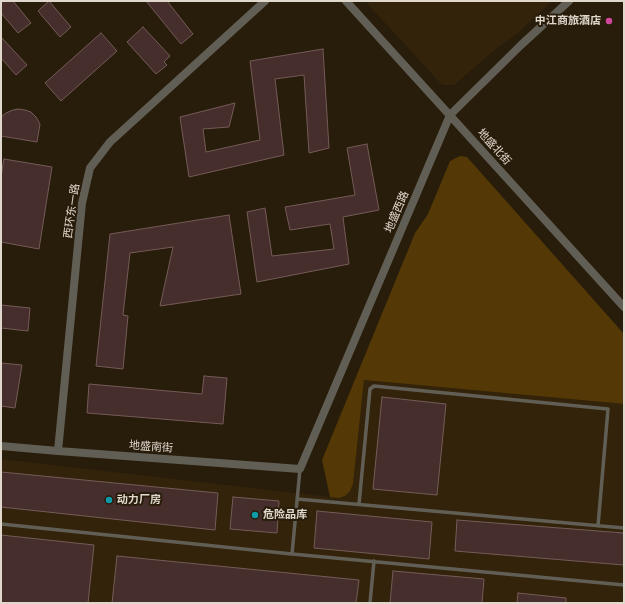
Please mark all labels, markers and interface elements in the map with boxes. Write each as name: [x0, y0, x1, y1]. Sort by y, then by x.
place label: 中江商旅酒店: [535, 14, 601, 28]
marker: 中江商旅酒店: [604, 16, 614, 26]
street label: 地盛北街: [474, 126, 514, 168]
street label: 西环东一路: [62, 183, 82, 239]
street label: 地盛西路: [382, 189, 412, 235]
street label: 地盛南街: [129, 439, 173, 455]
place label: 动力厂房: [117, 493, 161, 507]
marker: 动力厂房: [104, 495, 114, 505]
place label: 危险品库: [263, 508, 307, 522]
marker: 危险品库: [250, 510, 260, 520]

